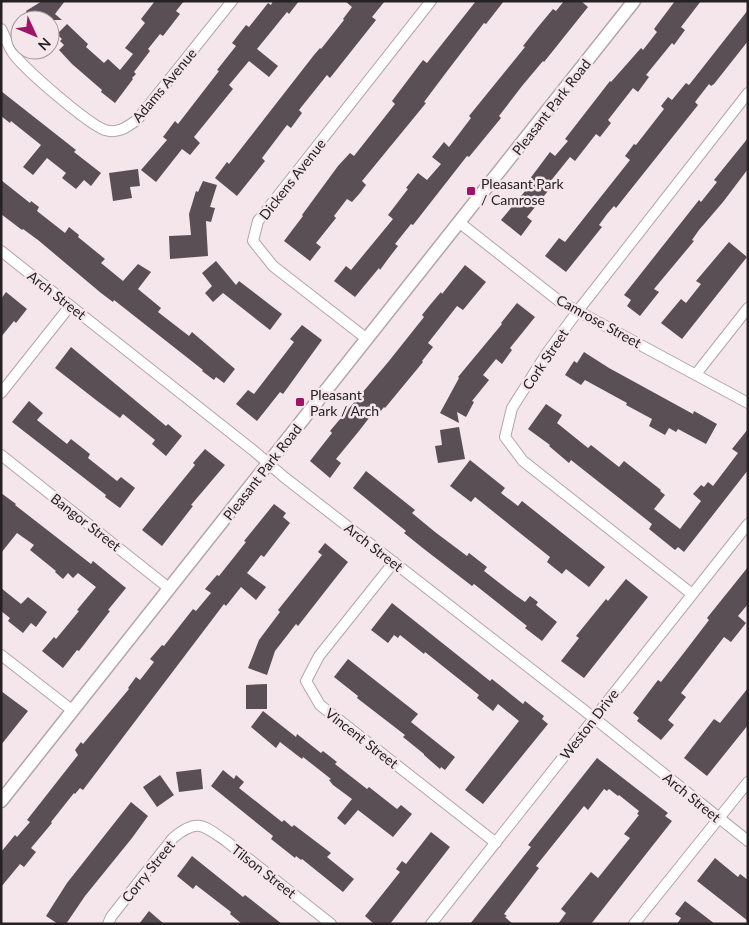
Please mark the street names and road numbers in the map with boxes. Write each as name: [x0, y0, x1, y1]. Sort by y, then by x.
street label: Adams Avenue: [128, 45, 200, 125]
street label: Pleasant Park Road: [508, 56, 594, 158]
street label: Dickens Avenue: [255, 135, 329, 223]
street label: Arch Street: [25, 267, 89, 323]
street label: Camrose Street: [554, 291, 644, 351]
street label: Cork Street: [518, 325, 572, 393]
street label: Pleasant Park Road: [219, 421, 305, 523]
street label: Bangor Street: [48, 489, 124, 555]
street label: Arch Street: [342, 519, 406, 575]
street label: Weston Drive: [556, 685, 622, 763]
street label: Vincent Street: [322, 704, 402, 772]
street label: Arch Street: [660, 769, 724, 825]
street label: Corry Street: [118, 837, 178, 905]
street label: Tilson Street: [228, 841, 300, 901]

